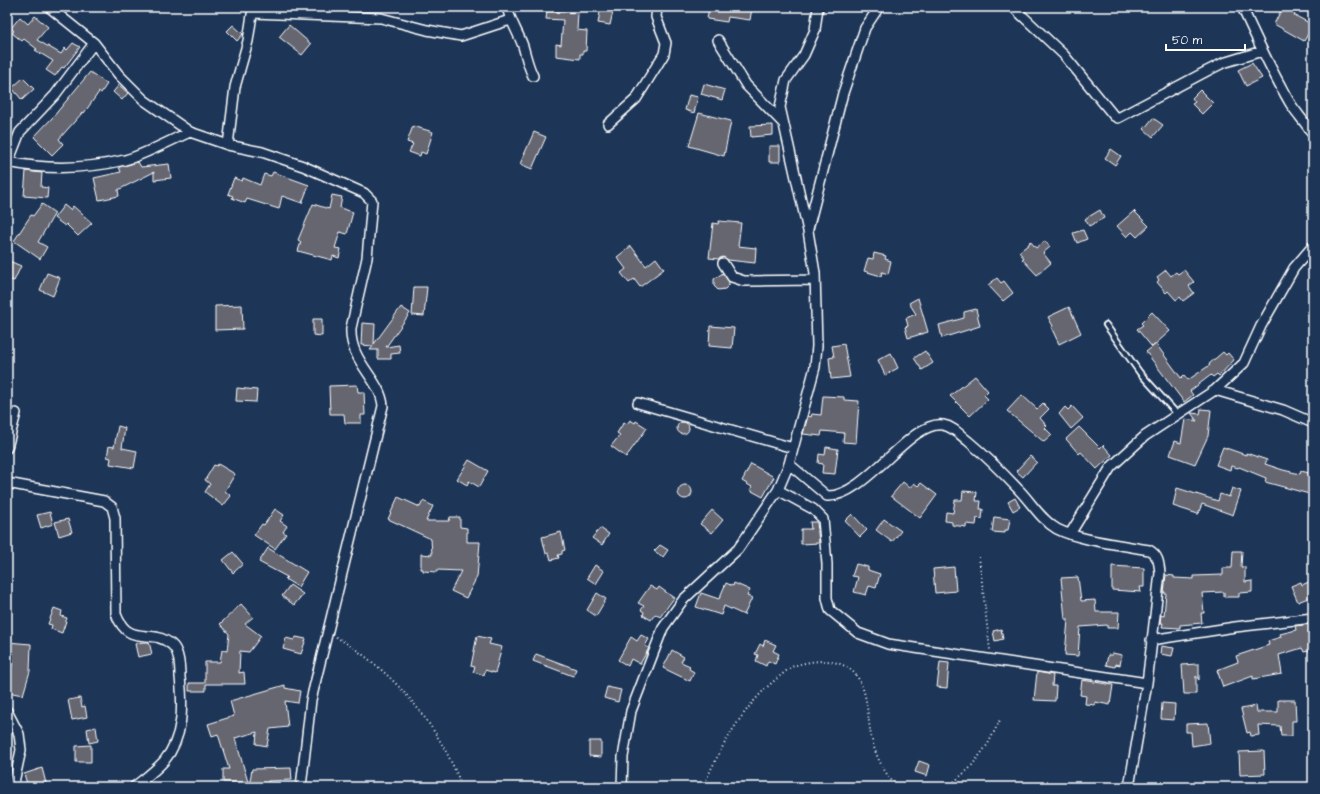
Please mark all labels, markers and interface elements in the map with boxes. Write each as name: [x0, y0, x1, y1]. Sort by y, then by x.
scale bar: [1166, 26, 1245, 52]
text: 50 m: [1172, 32, 1203, 49]

